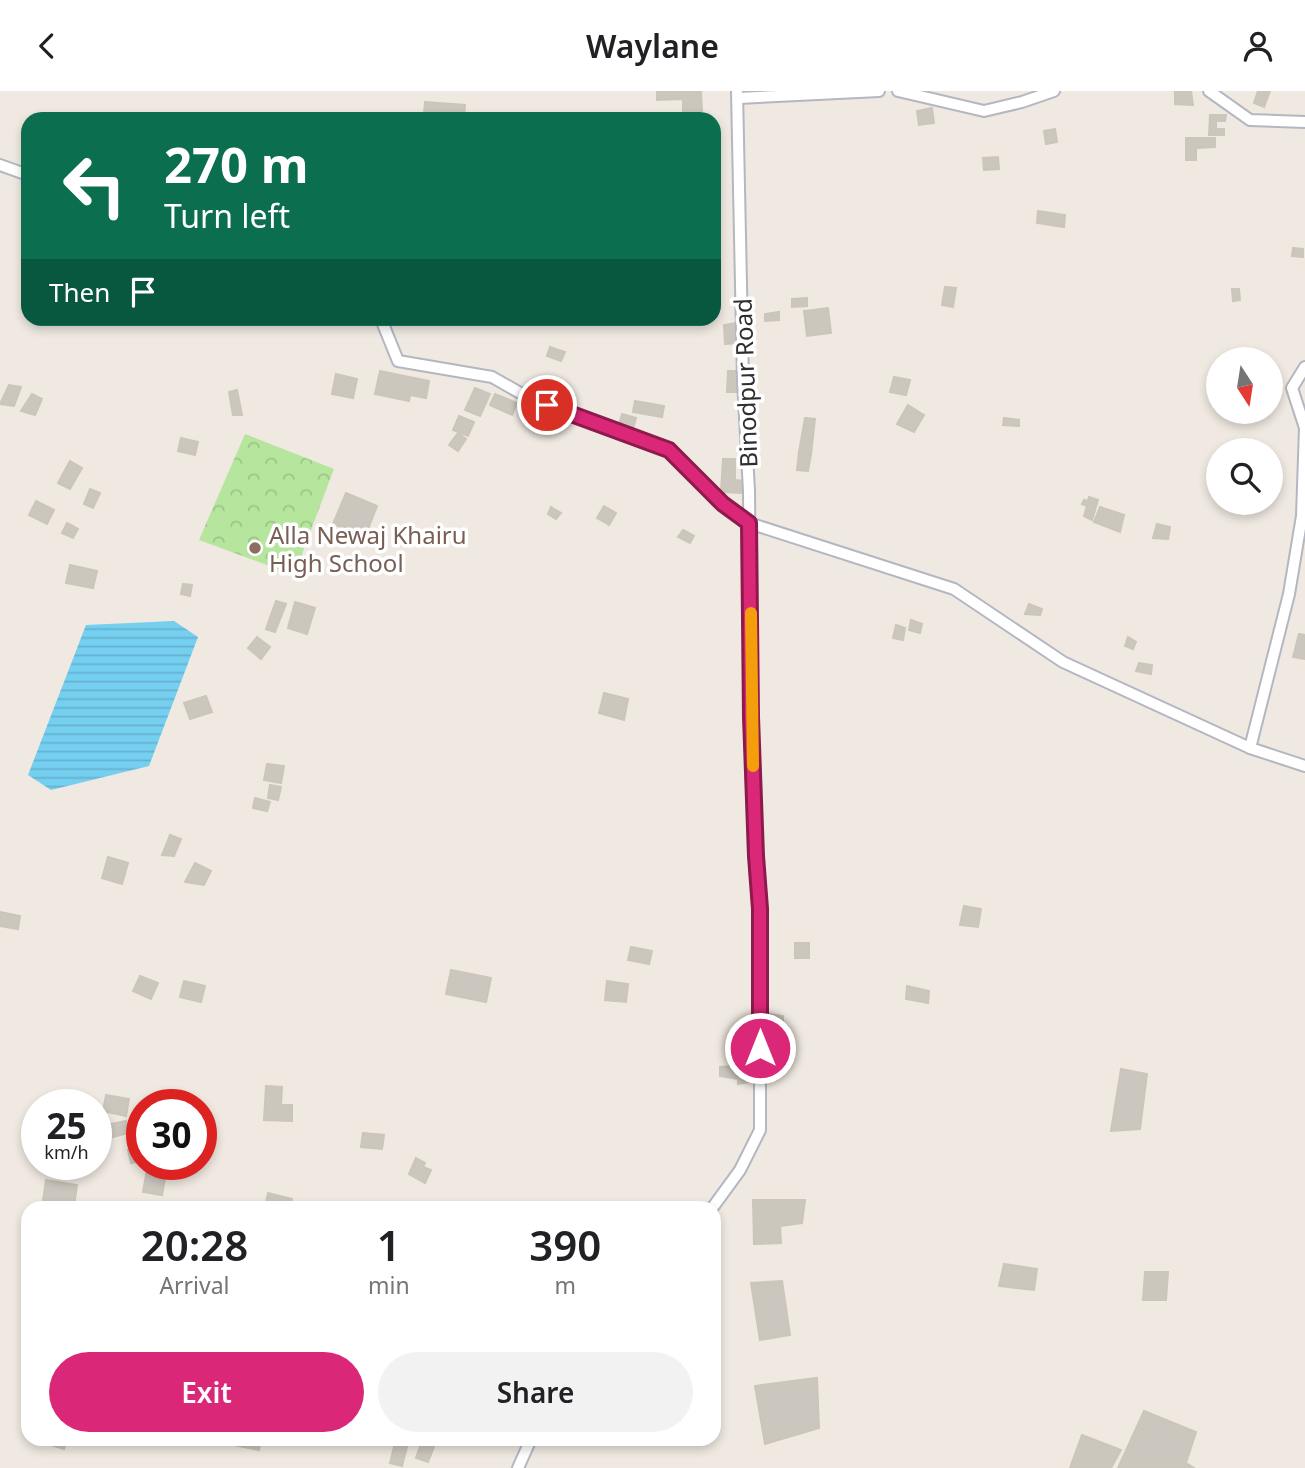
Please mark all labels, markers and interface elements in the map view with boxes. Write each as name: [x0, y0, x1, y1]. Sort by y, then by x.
text: Waylane: [586, 24, 719, 67]
icon: back: [28, 27, 66, 65]
icon: person: [1239, 27, 1277, 65]
text: 270 m: [164, 131, 309, 197]
icon: left: [49, 140, 140, 231]
text: Turn left: [164, 194, 290, 237]
icon: arrive: [124, 273, 162, 311]
text: Then: [49, 274, 110, 310]
street label: Binodpur Road: [726, 298, 764, 468]
north arrow: [1206, 347, 1283, 423]
map controls: [1206, 347, 1283, 515]
pin: [517, 375, 577, 435]
icon: arrive: [528, 386, 566, 424]
button: search: [1206, 438, 1283, 515]
place label: Alla Newaj Khairu High School: [269, 518, 467, 579]
marker: Alla Newaj Khairu High School: [247, 540, 263, 556]
position arrow: [723, 1011, 797, 1085]
speed limit sign: 30: [126, 1089, 217, 1180]
text: 25: [46, 1102, 87, 1149]
text: km/h: [44, 1140, 89, 1164]
text: 20:28: [141, 1216, 248, 1273]
text: 1: [377, 1216, 401, 1273]
text: 390: [529, 1216, 601, 1273]
text: Arrival: [159, 1269, 230, 1301]
text: min: [368, 1269, 410, 1301]
text: m: [555, 1269, 576, 1301]
button: Exit: [49, 1352, 364, 1432]
button: Share: [378, 1352, 693, 1432]

